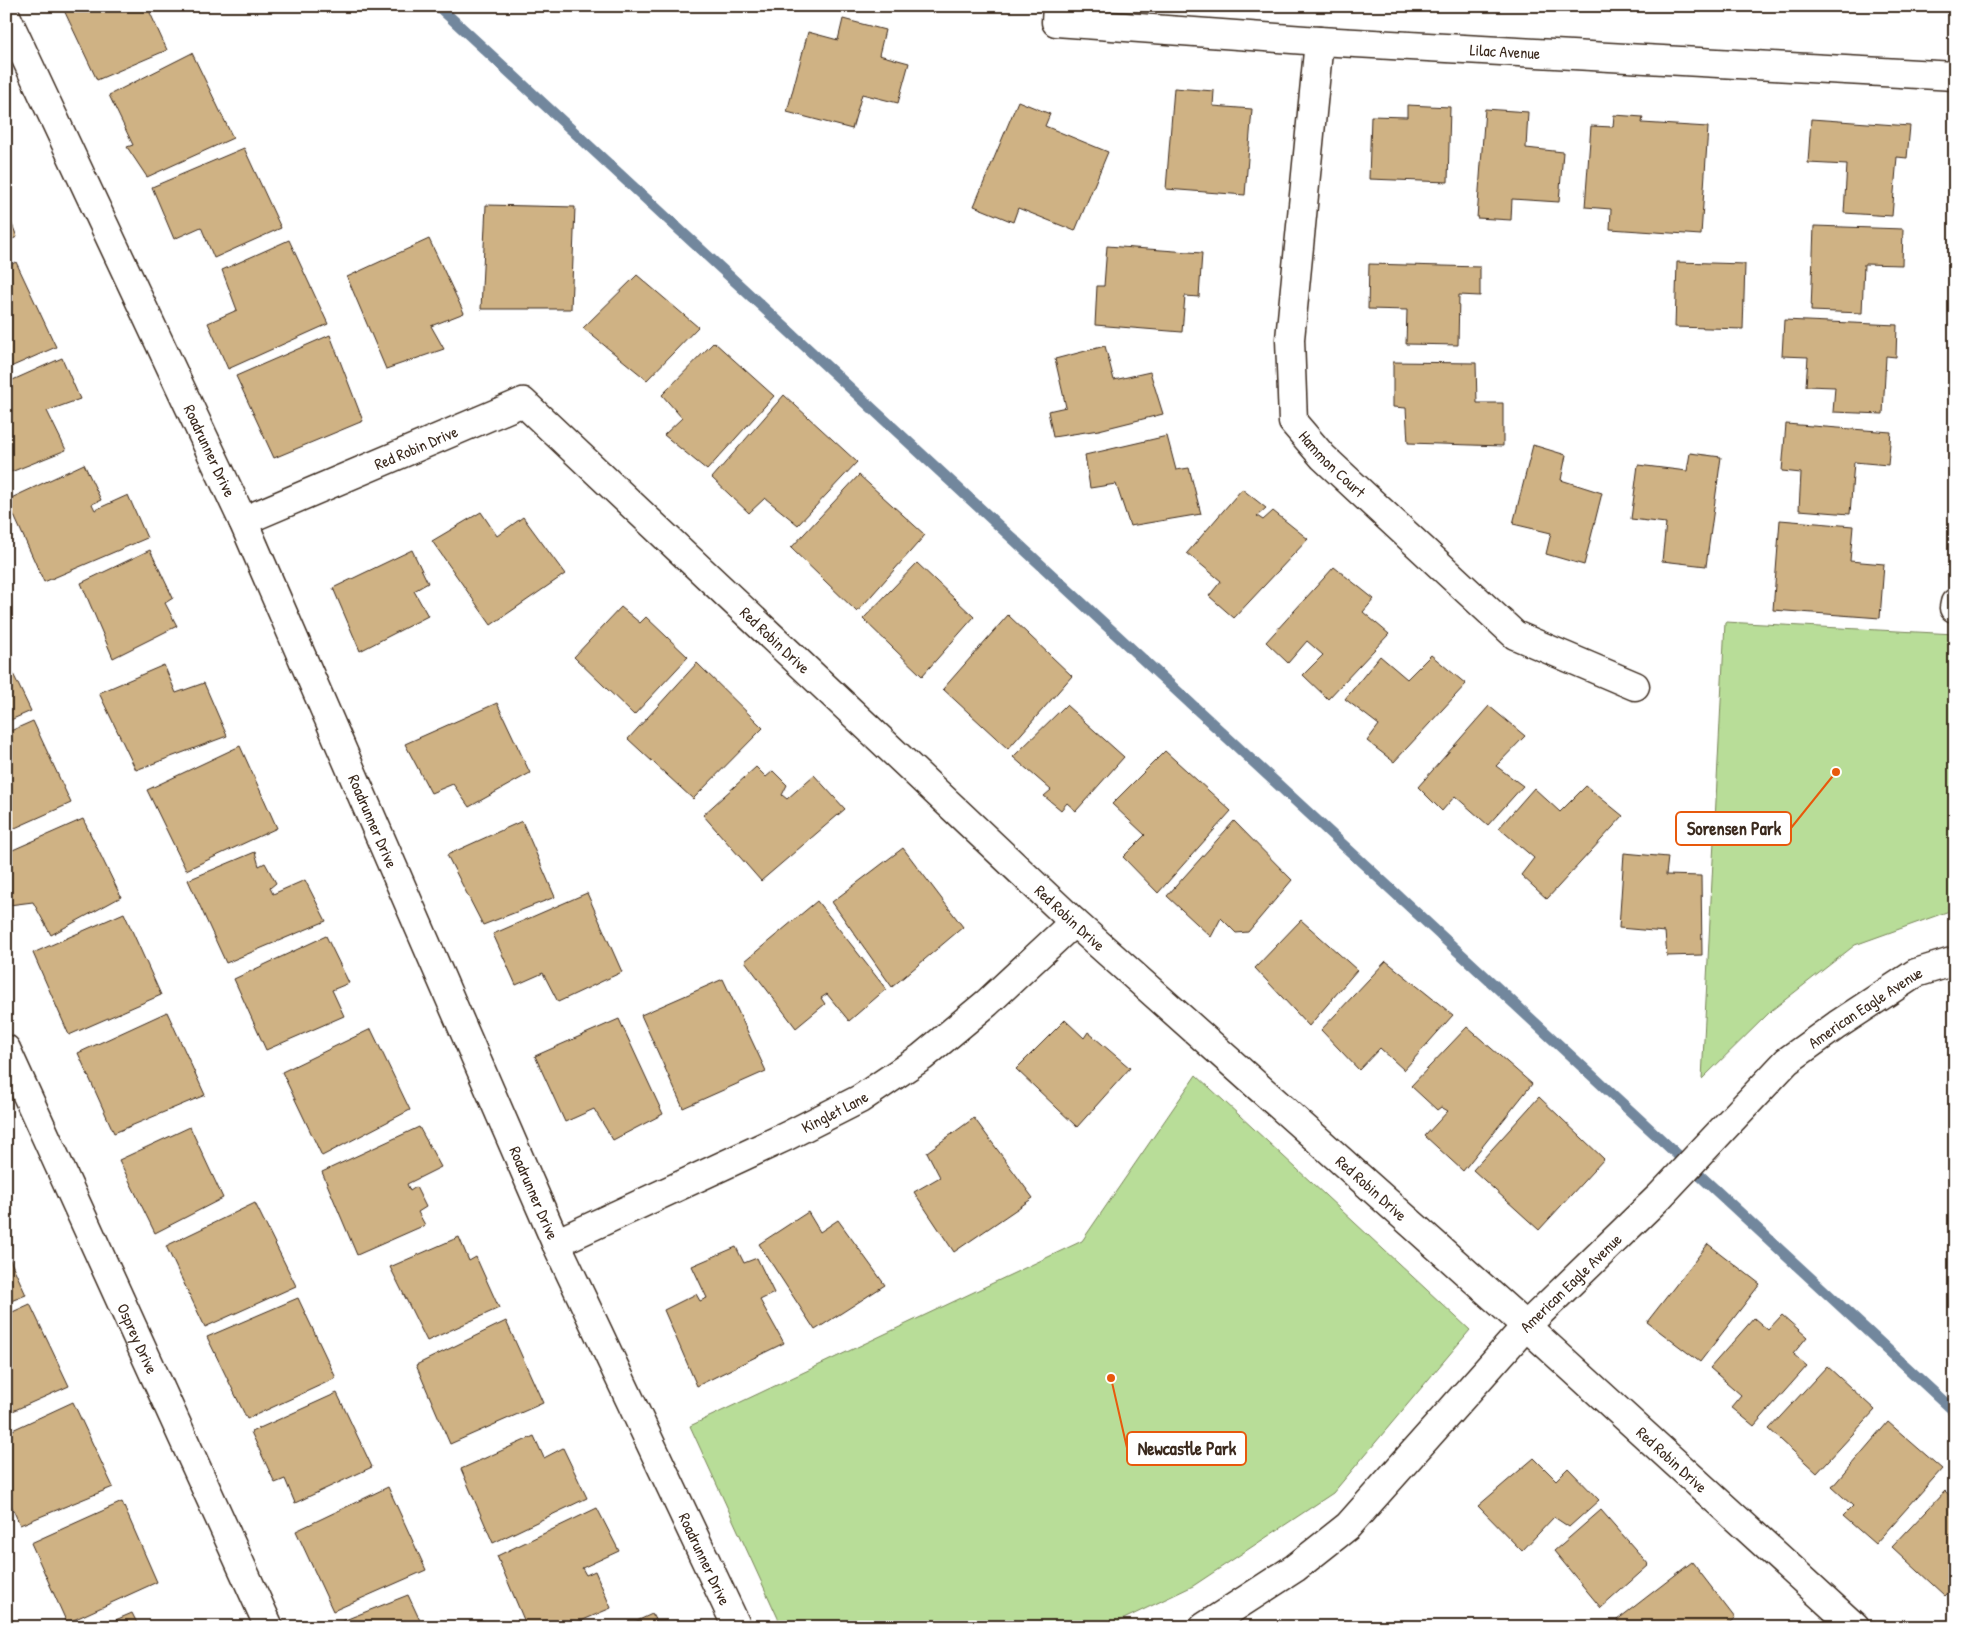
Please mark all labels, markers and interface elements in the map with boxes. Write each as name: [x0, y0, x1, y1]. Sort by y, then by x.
street label: Lilac Avenue: [1469, 38, 1541, 64]
street label: Roadrunner Drive: [179, 401, 241, 501]
street label: Red Robin Drive: [371, 420, 462, 475]
street label: Hammon Court: [1294, 426, 1371, 502]
street label: Red Robin Drive: [735, 602, 815, 679]
street label: Roadrunner Drive: [343, 771, 403, 872]
callout: Sorensen Park: [1676, 812, 1791, 845]
text: Sorensen Park: [1687, 816, 1782, 841]
street label: Red Robin Drive: [1030, 880, 1110, 956]
street label: American Eagle Avenue: [1804, 961, 1925, 1053]
street label: Kinglet Lane: [798, 1085, 873, 1138]
street label: Roadrunner Drive: [504, 1143, 564, 1243]
street label: Red Robin Drive: [1331, 1150, 1412, 1226]
street label: American Eagle Avenue: [1515, 1228, 1627, 1337]
street label: Osprey Drive: [112, 1300, 164, 1378]
street label: Red Robin Drive: [1632, 1422, 1713, 1498]
callout: Newcastle Park: [1127, 1432, 1246, 1465]
text: Newcastle Park: [1138, 1436, 1237, 1461]
street label: Roadrunner Drive: [674, 1509, 736, 1609]

